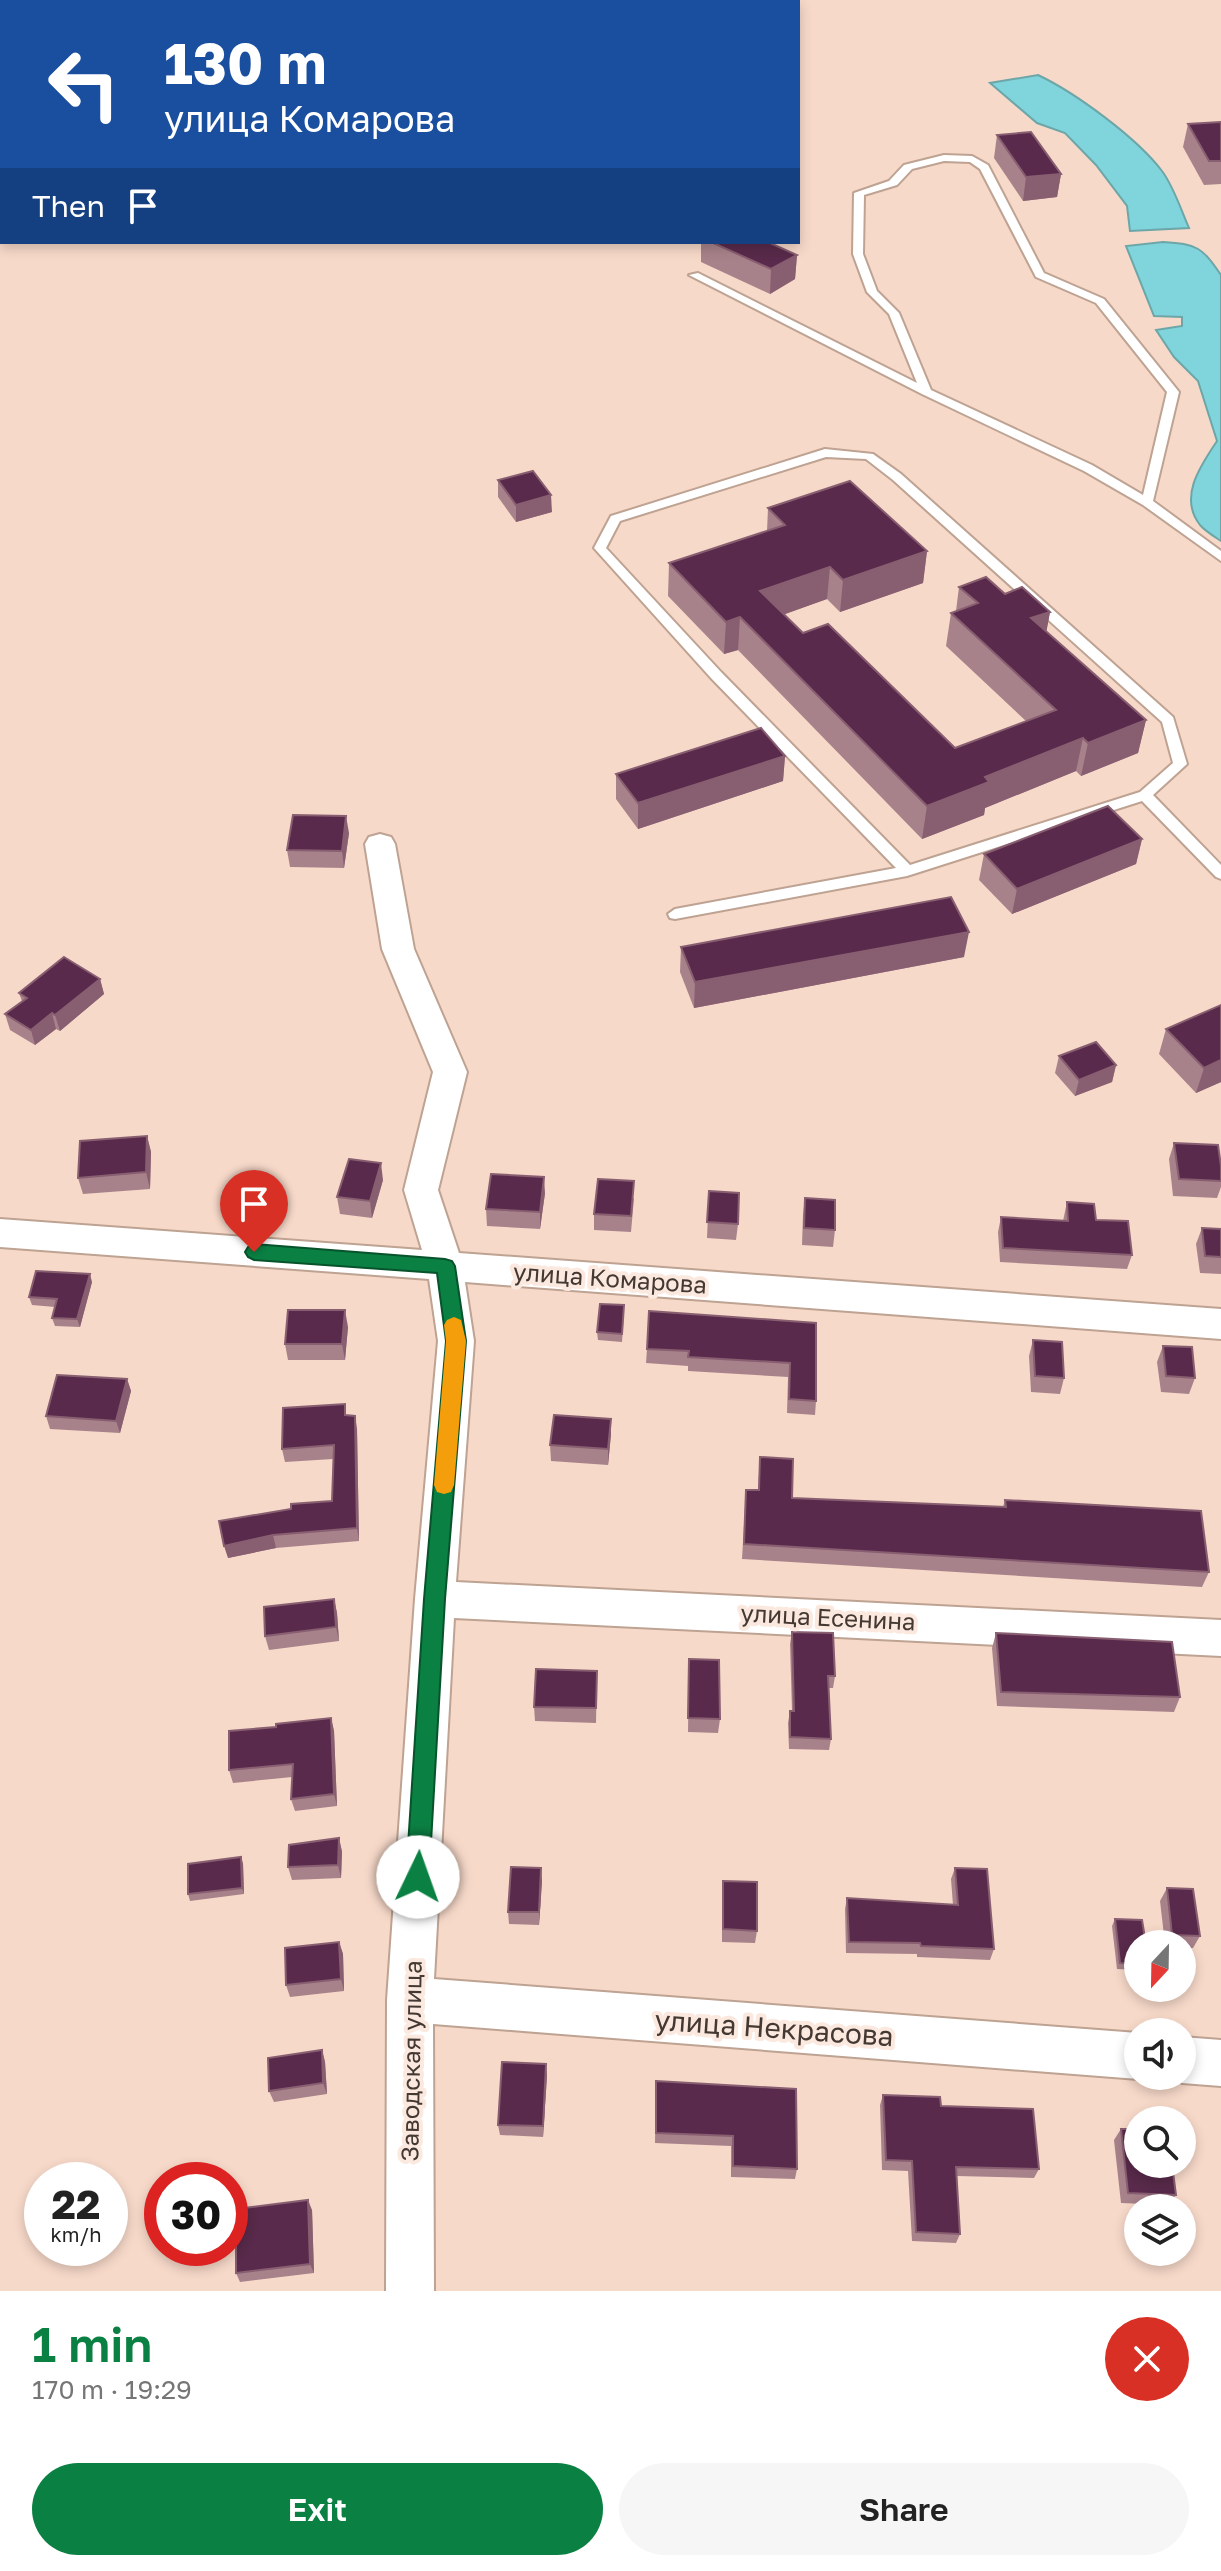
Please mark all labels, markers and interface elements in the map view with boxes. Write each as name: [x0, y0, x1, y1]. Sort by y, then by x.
text: 130 m: [164, 29, 326, 96]
icon: left: [32, 32, 136, 136]
text: улица Комарова: [164, 97, 455, 140]
icon: arrive: [121, 184, 165, 228]
text: Then: [32, 188, 105, 224]
pin: [220, 1170, 288, 1252]
icon: arrive: [232, 1182, 276, 1226]
street label: улица Комарова: [512, 1256, 708, 1299]
street label: улица Есенина: [740, 1597, 916, 1636]
position arrow: [376, 1835, 460, 1919]
north arrow: [1124, 1930, 1196, 2002]
map controls: [1124, 1930, 1196, 2266]
street label: Заводская улица: [394, 1960, 427, 2162]
street label: улица Некрасова: [653, 2003, 895, 2052]
button: sound: [1124, 2018, 1196, 2090]
button: search: [1124, 2106, 1196, 2178]
speed limit sign: 30: [144, 2162, 248, 2266]
text: 22: [52, 2180, 100, 2228]
button: layers: [1124, 2194, 1196, 2266]
text: km/h: [51, 2222, 101, 2246]
text: 1 min: [32, 2315, 152, 2373]
button: close: [1105, 2317, 1189, 2401]
text: 170 m · 19:29: [32, 2374, 192, 2405]
button: Exit: [32, 2463, 603, 2555]
button: Share: [619, 2463, 1189, 2555]

